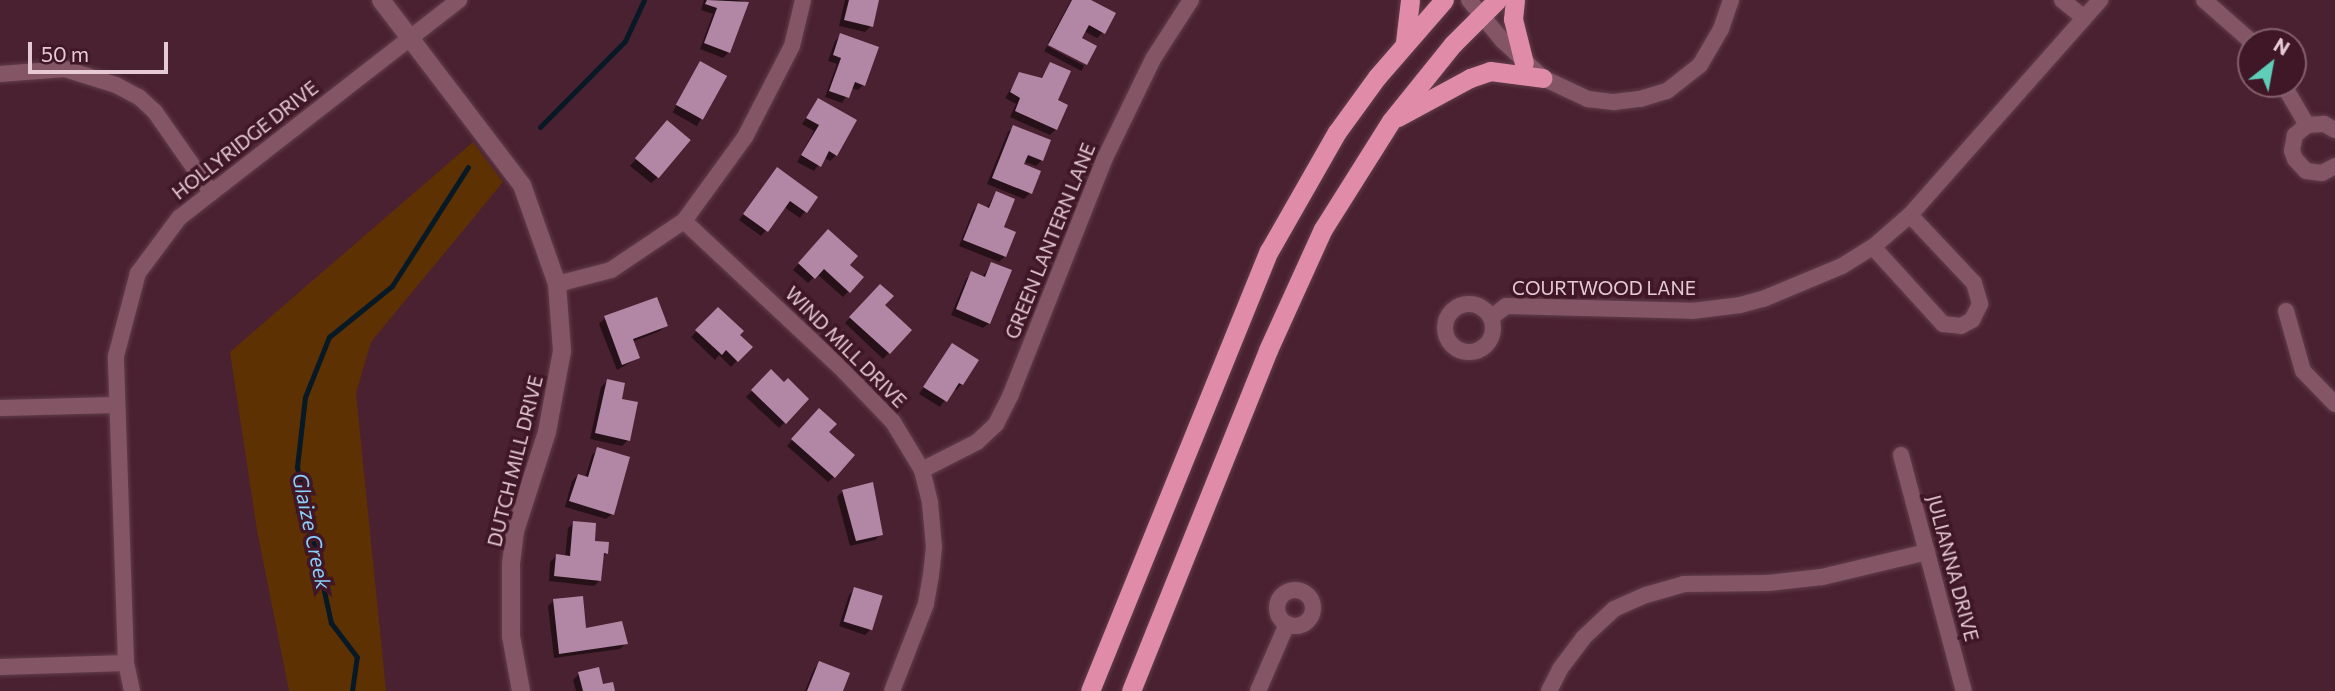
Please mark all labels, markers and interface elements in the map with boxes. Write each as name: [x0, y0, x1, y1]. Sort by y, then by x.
scale bar: [32, 28, 172, 72]
north arrow: [2237, 28, 2307, 98]
text: N: [2270, 33, 2294, 60]
text: 50 m: [41, 41, 89, 66]
street label: HOLLYRIDGE DRIVE: [167, 76, 323, 204]
street label: GREEN LANTERN LANE: [1000, 140, 1100, 342]
street label: COURTWOOD LANE: [1512, 277, 1696, 299]
street label: WIND MILL DRIVE: [781, 282, 911, 412]
street label: DUTCH MILL DRIVE: [483, 373, 547, 549]
water label: Glaize Creek: [287, 470, 337, 592]
street label: JULIANNA DRIVE: [1923, 492, 1983, 644]

